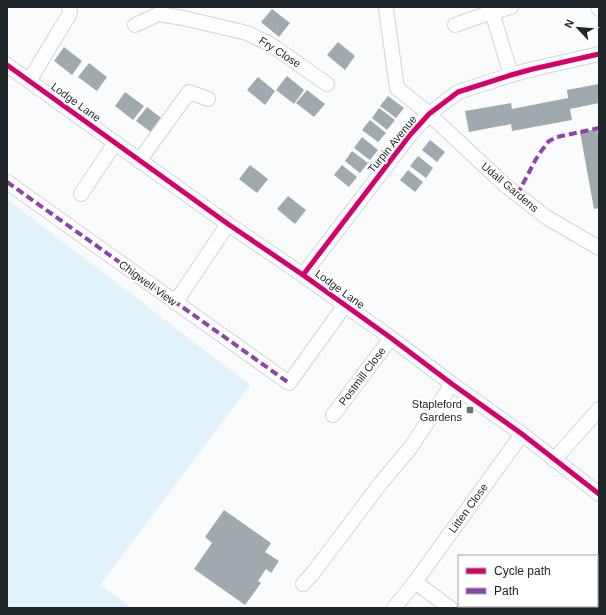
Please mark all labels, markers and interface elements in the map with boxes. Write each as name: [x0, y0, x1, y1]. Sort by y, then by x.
north arrow: [558, 8, 598, 48]
text: N: [562, 17, 576, 30]
street label: Fry Close: [257, 34, 303, 70]
street label: Lodge Lane: [49, 80, 103, 124]
street label: Turpin Avenue: [365, 113, 419, 175]
street label: Udall Gardens: [479, 160, 541, 215]
street label: Chigwell View: [117, 258, 179, 308]
street label: Lodge Lane: [313, 267, 367, 311]
street label: Postmill Close: [336, 345, 388, 407]
place label: Stapleford Gardens: [412, 398, 462, 423]
marker: Stapleford Gardens: [465, 405, 475, 415]
street label: Litten Close: [446, 481, 490, 535]
legend: [458, 555, 598, 607]
text: Cycle path: [494, 564, 551, 578]
text: Path: [494, 584, 519, 598]

